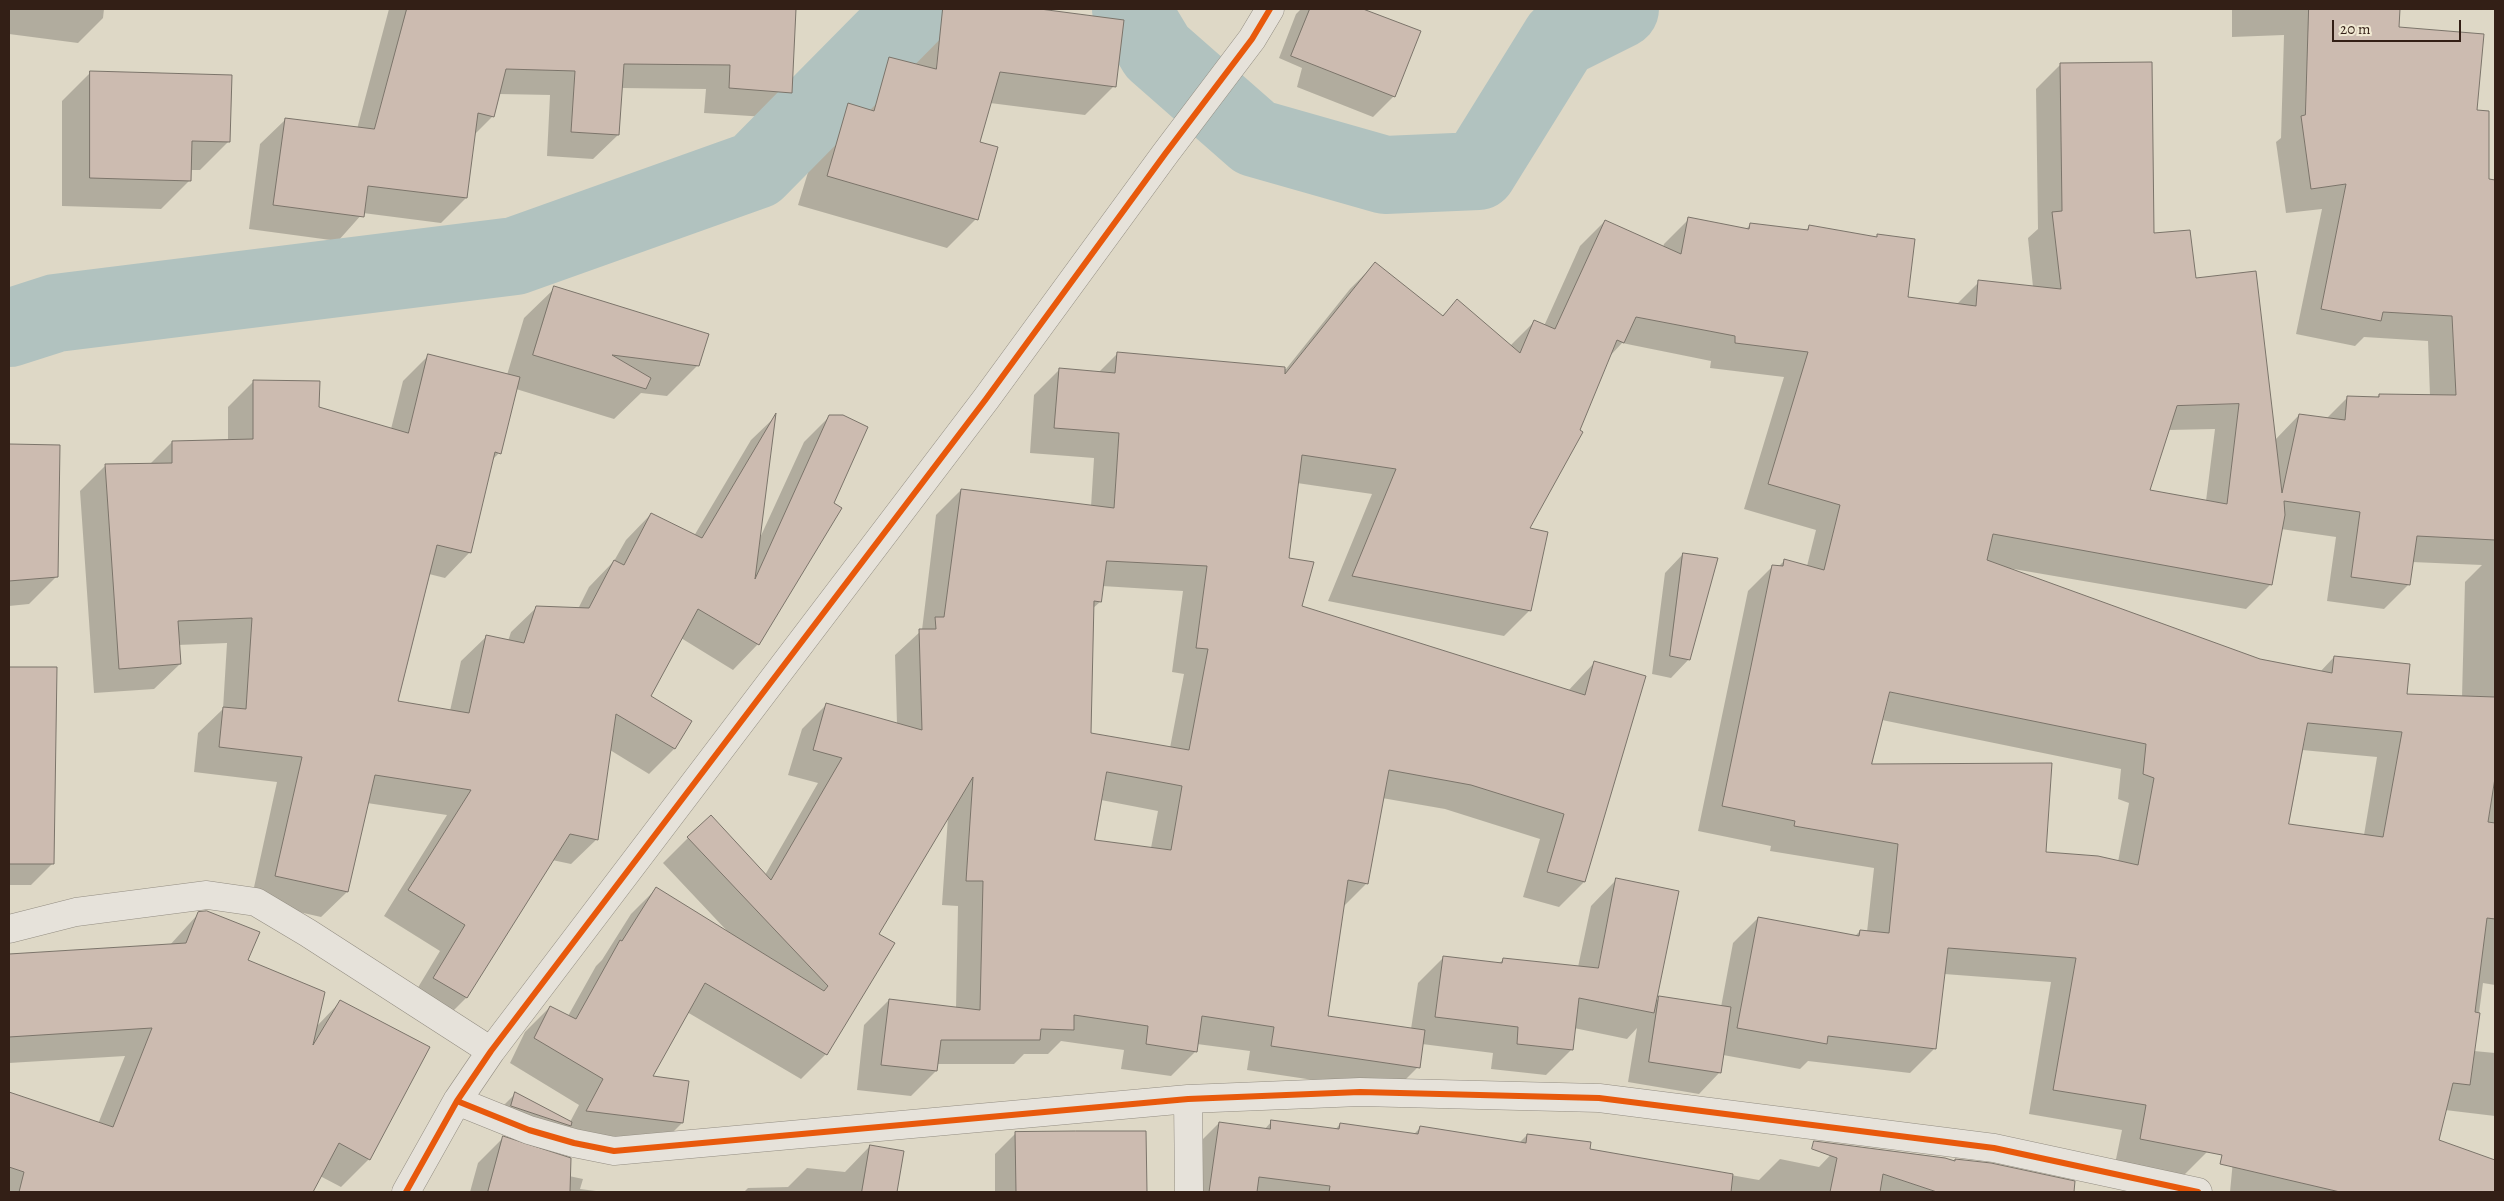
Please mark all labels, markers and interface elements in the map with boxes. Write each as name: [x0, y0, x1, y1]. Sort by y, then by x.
scale bar: [2334, 10, 2463, 42]
text: 20 m: [2340, 19, 2371, 39]

